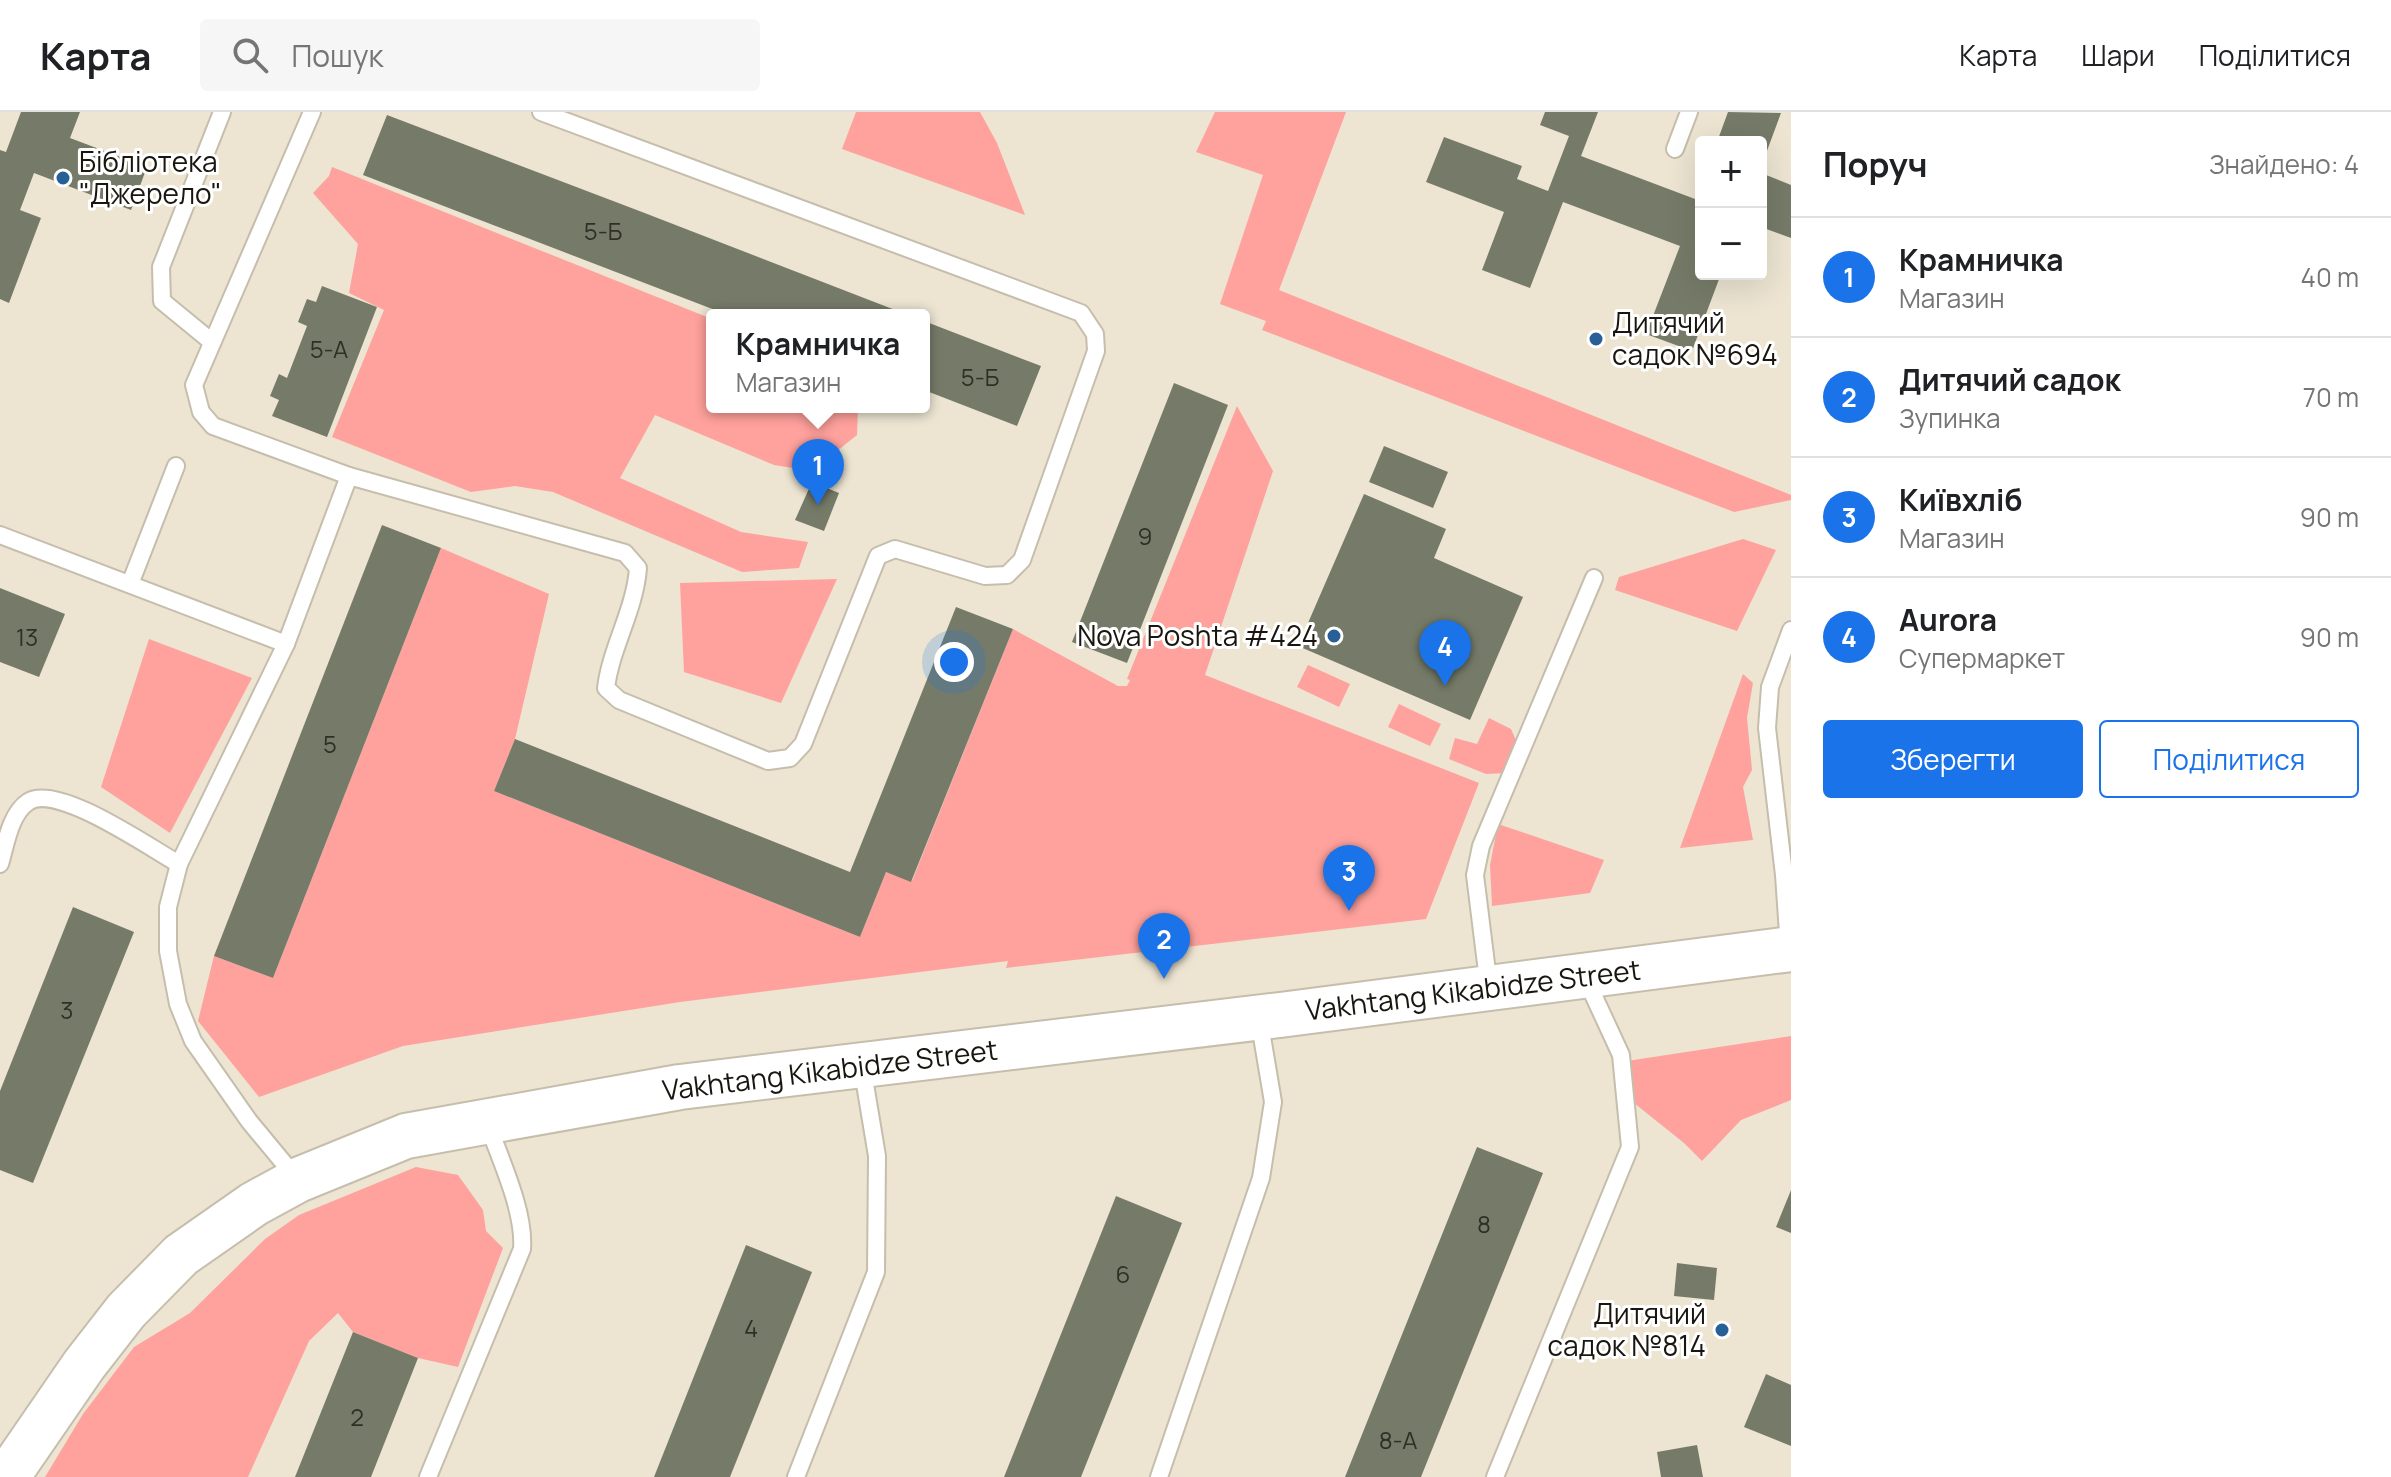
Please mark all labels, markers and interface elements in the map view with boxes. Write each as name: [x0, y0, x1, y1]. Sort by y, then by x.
search box: [200, 19, 760, 91]
text: Карта: [40, 29, 152, 81]
icon: search: [228, 33, 272, 77]
text: Пошук: [292, 35, 383, 76]
text: Карта: [1959, 36, 2037, 74]
text: Шари: [2081, 36, 2155, 74]
text: Поділитися: [2199, 36, 2351, 74]
map controls: [1695, 136, 1767, 280]
button: +: [1695, 136, 1767, 208]
text: Поруч: [1823, 141, 1927, 187]
place label: Бібліотека "Джерело": [79, 142, 222, 212]
text: Знайдено: 4: [2209, 146, 2359, 182]
marker: Бібліотека "Джерело": [54, 169, 72, 187]
button: −: [1695, 208, 1767, 280]
house number: 5-Б: [584, 214, 622, 247]
text: Крамничка: [1899, 239, 2064, 280]
text: 1: [1843, 259, 1855, 295]
text: 40 m: [2301, 259, 2359, 295]
text: Магазин: [1899, 280, 2005, 316]
place label: Дитячий садок №694: [1612, 303, 1778, 373]
popup: [706, 309, 930, 413]
text: Крамничка: [736, 323, 900, 364]
marker: Дитячий садок №694: [1587, 330, 1605, 348]
house number: 5-А: [310, 332, 348, 365]
text: Дитячий садок: [1899, 359, 2121, 400]
house number: 5-Б: [961, 360, 999, 393]
text: Магазин: [736, 364, 841, 400]
text: 2: [1841, 379, 1857, 415]
text: 70 m: [2303, 379, 2359, 415]
text: Зупинка: [1899, 400, 2001, 436]
pin: 1: [792, 439, 844, 505]
text: Київхліб: [1899, 479, 2022, 520]
text: 3: [1841, 499, 1857, 535]
text: 90 m: [2300, 499, 2359, 535]
house number: 9: [1138, 519, 1152, 552]
text: Магазин: [1899, 520, 2005, 556]
text: Aurora: [1899, 599, 1997, 640]
place label: Nova Poshta #424: [1077, 616, 1318, 654]
text: 4: [1841, 619, 1857, 655]
text: 90 m: [2300, 619, 2359, 655]
house number: 13: [16, 620, 38, 653]
pin: 4: [1419, 620, 1471, 686]
marker: Nova Poshta #424: [1325, 627, 1343, 645]
text: Супермаркет: [1899, 640, 2065, 676]
your location: [934, 642, 974, 682]
button: Зберегти: [1823, 720, 2083, 798]
button: Поділитися: [2099, 720, 2359, 798]
house number: 5: [323, 727, 337, 760]
pin: 3: [1323, 845, 1375, 911]
pin: 2: [1138, 913, 1190, 979]
street label: Vakhtang Kikabidze Street: [1303, 950, 1643, 1028]
house number: 3: [60, 993, 74, 1026]
street label: Vakhtang Kikabidze Street: [660, 1030, 1000, 1108]
house number: 8: [1477, 1207, 1491, 1240]
house number: 6: [1116, 1257, 1130, 1290]
place label: Дитячий садок №814: [1548, 1294, 1706, 1364]
house number: 4: [744, 1311, 758, 1344]
marker: Дитячий садок №814: [1713, 1321, 1731, 1339]
house number: 2: [350, 1400, 364, 1433]
house number: 8-А: [1379, 1423, 1417, 1456]

